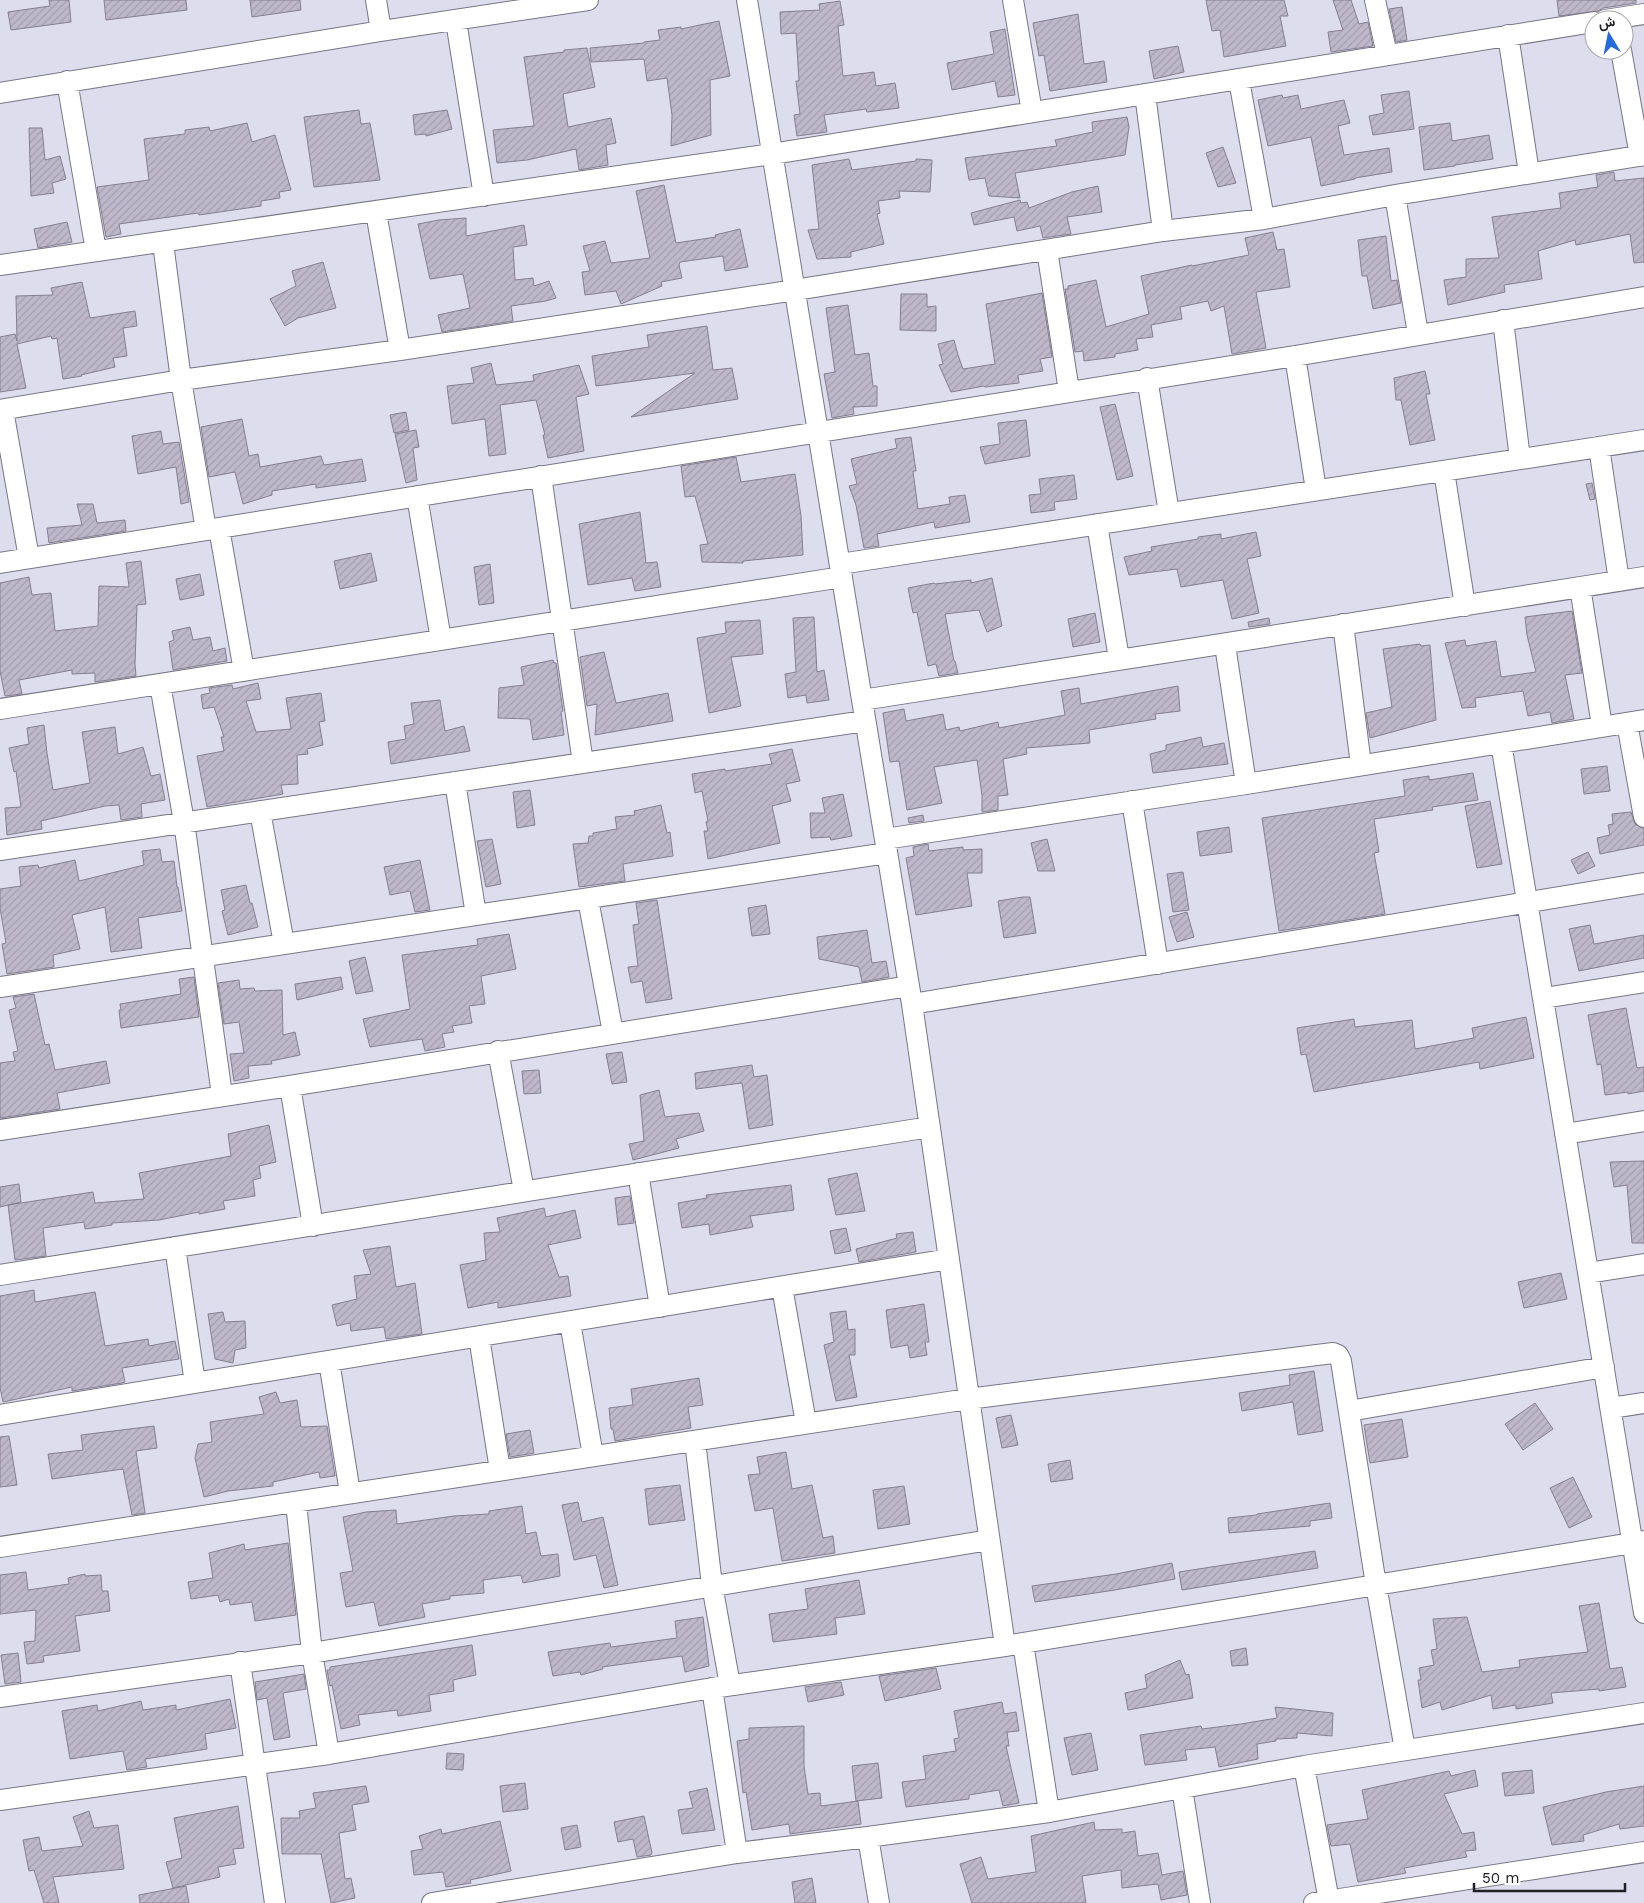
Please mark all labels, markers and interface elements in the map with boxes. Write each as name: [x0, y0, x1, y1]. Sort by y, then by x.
north arrow: [1584, 10, 1634, 60]
text: ش: [1597, 13, 1617, 33]
scale bar: [1474, 1860, 1625, 1892]
text: 50 m: [1482, 1869, 1519, 1887]

